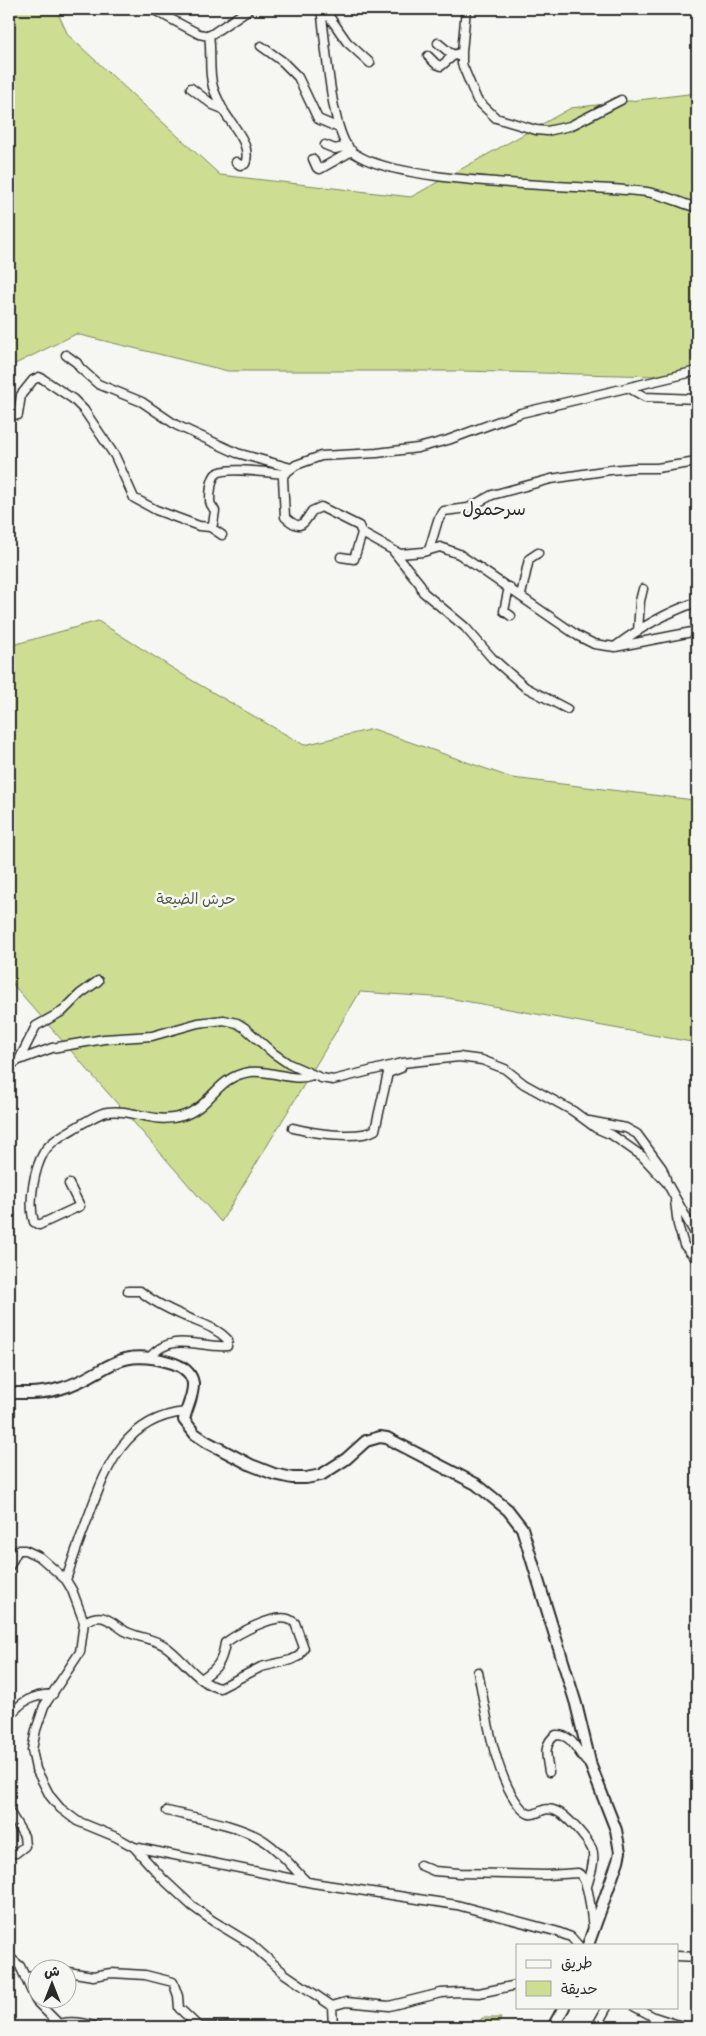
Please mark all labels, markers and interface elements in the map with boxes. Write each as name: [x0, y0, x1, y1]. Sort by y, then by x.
district label: سرحمول: [462, 497, 526, 520]
park label: حرش الضيعة: [157, 889, 235, 908]
legend: [516, 1944, 678, 2008]
text: طريق: [561, 1953, 593, 1972]
north arrow: [28, 1958, 78, 2008]
text: ش: [44, 1962, 60, 1980]
text: حديقة: [561, 1979, 598, 1998]

